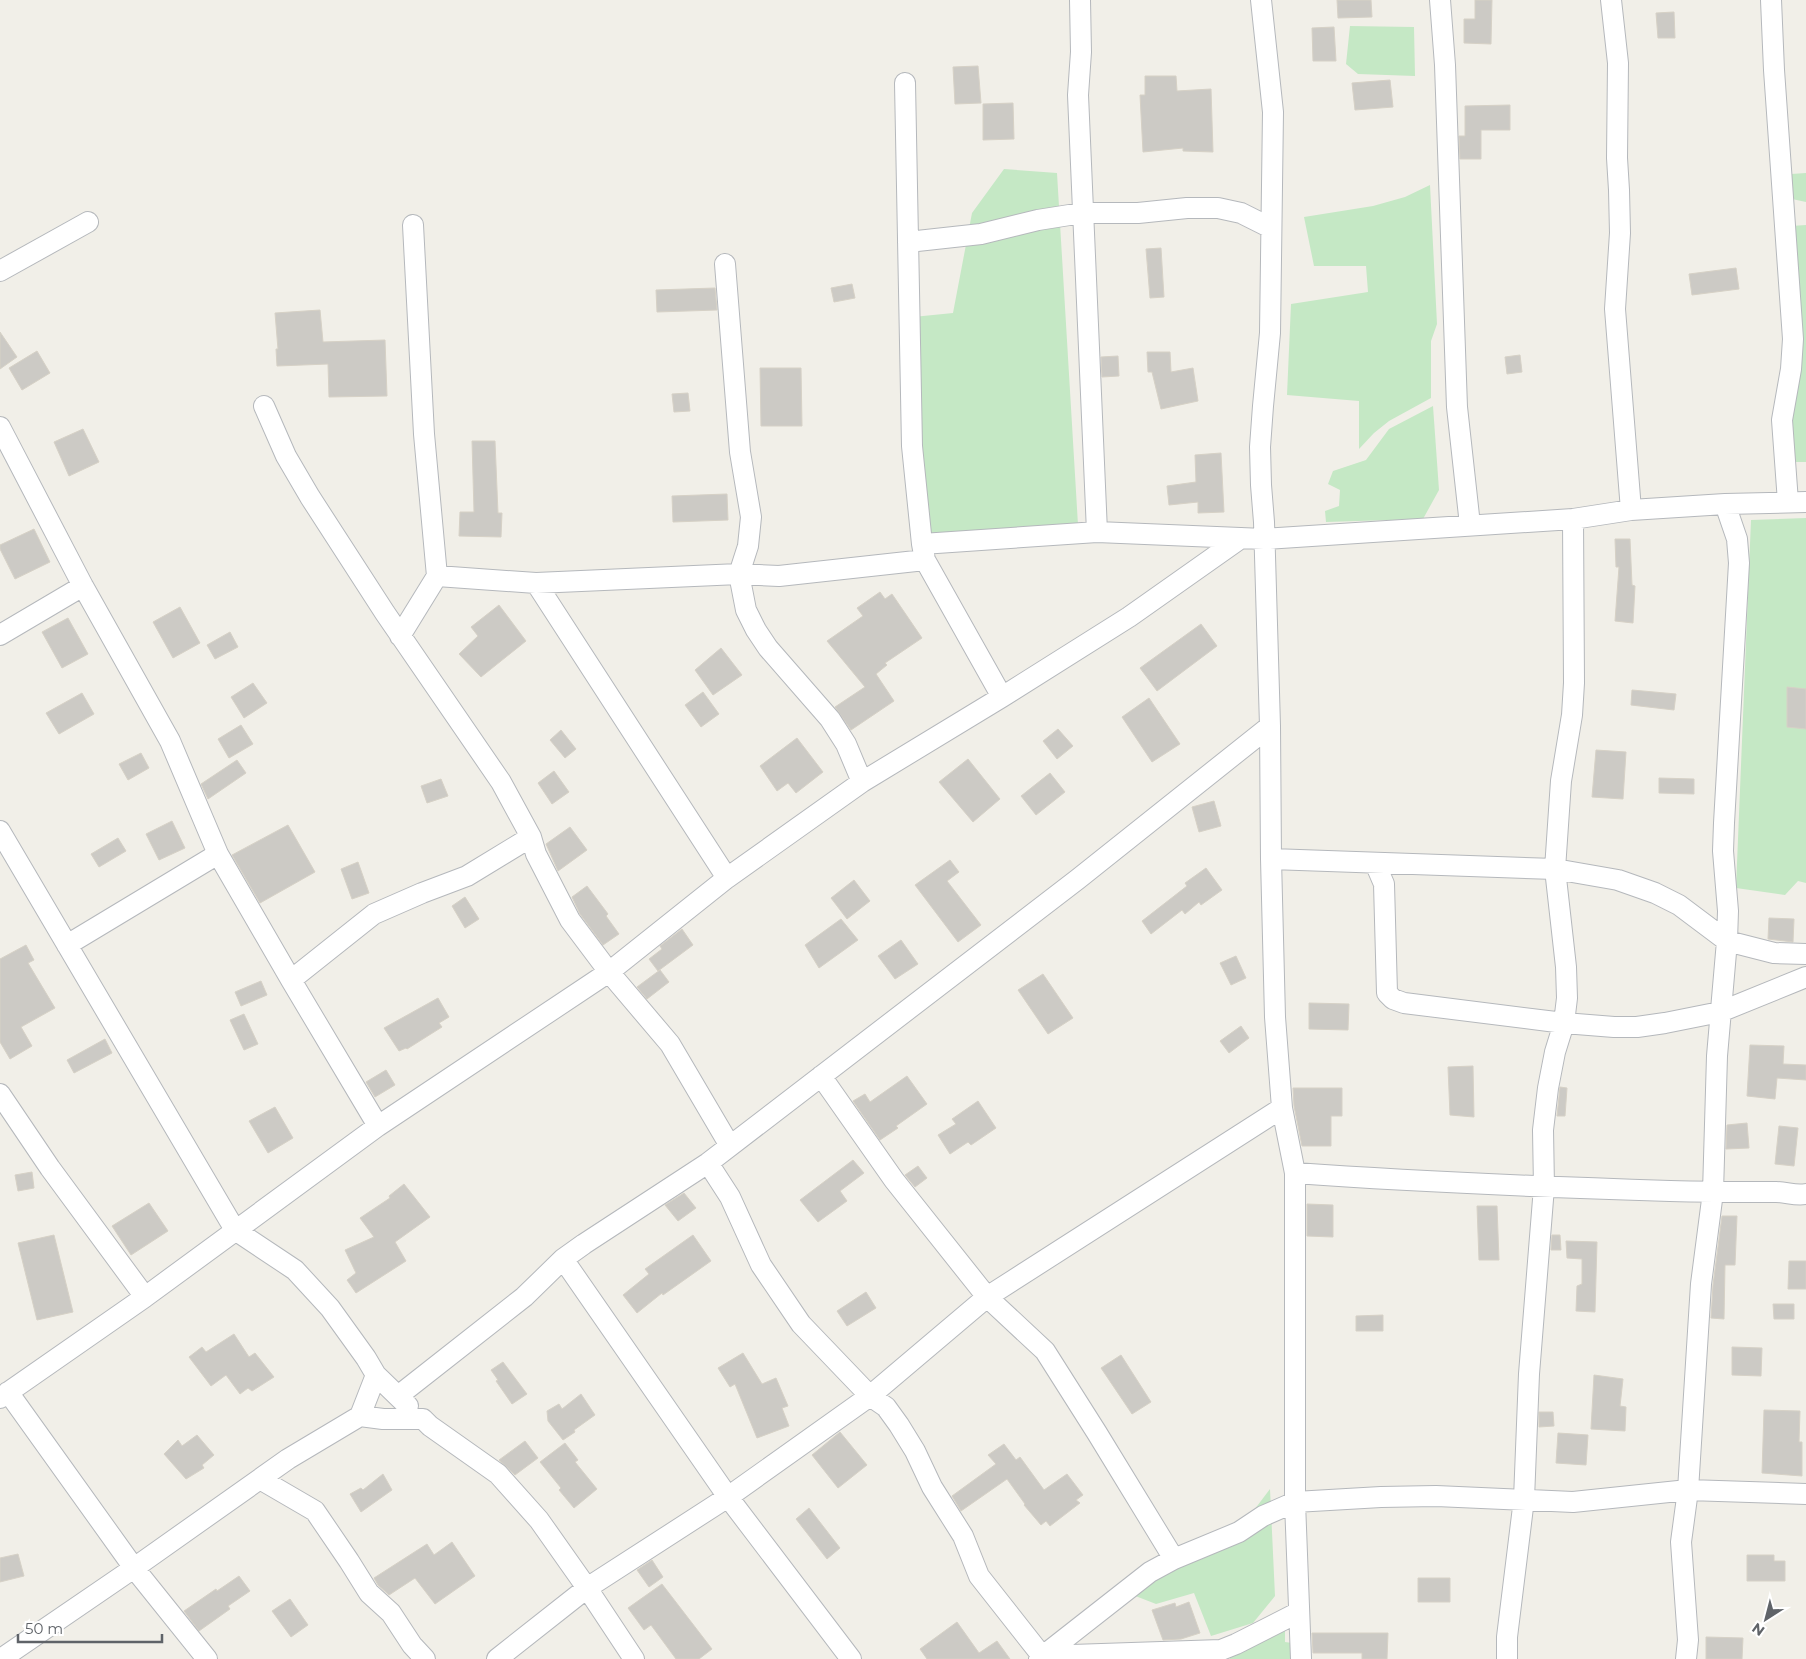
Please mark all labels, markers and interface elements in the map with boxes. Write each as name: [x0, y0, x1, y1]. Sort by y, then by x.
north arrow: [1741, 1594, 1791, 1644]
scale bar: [18, 1612, 161, 1644]
text: 50 m: [25, 1619, 63, 1638]
text: N: [1748, 1619, 1768, 1640]

